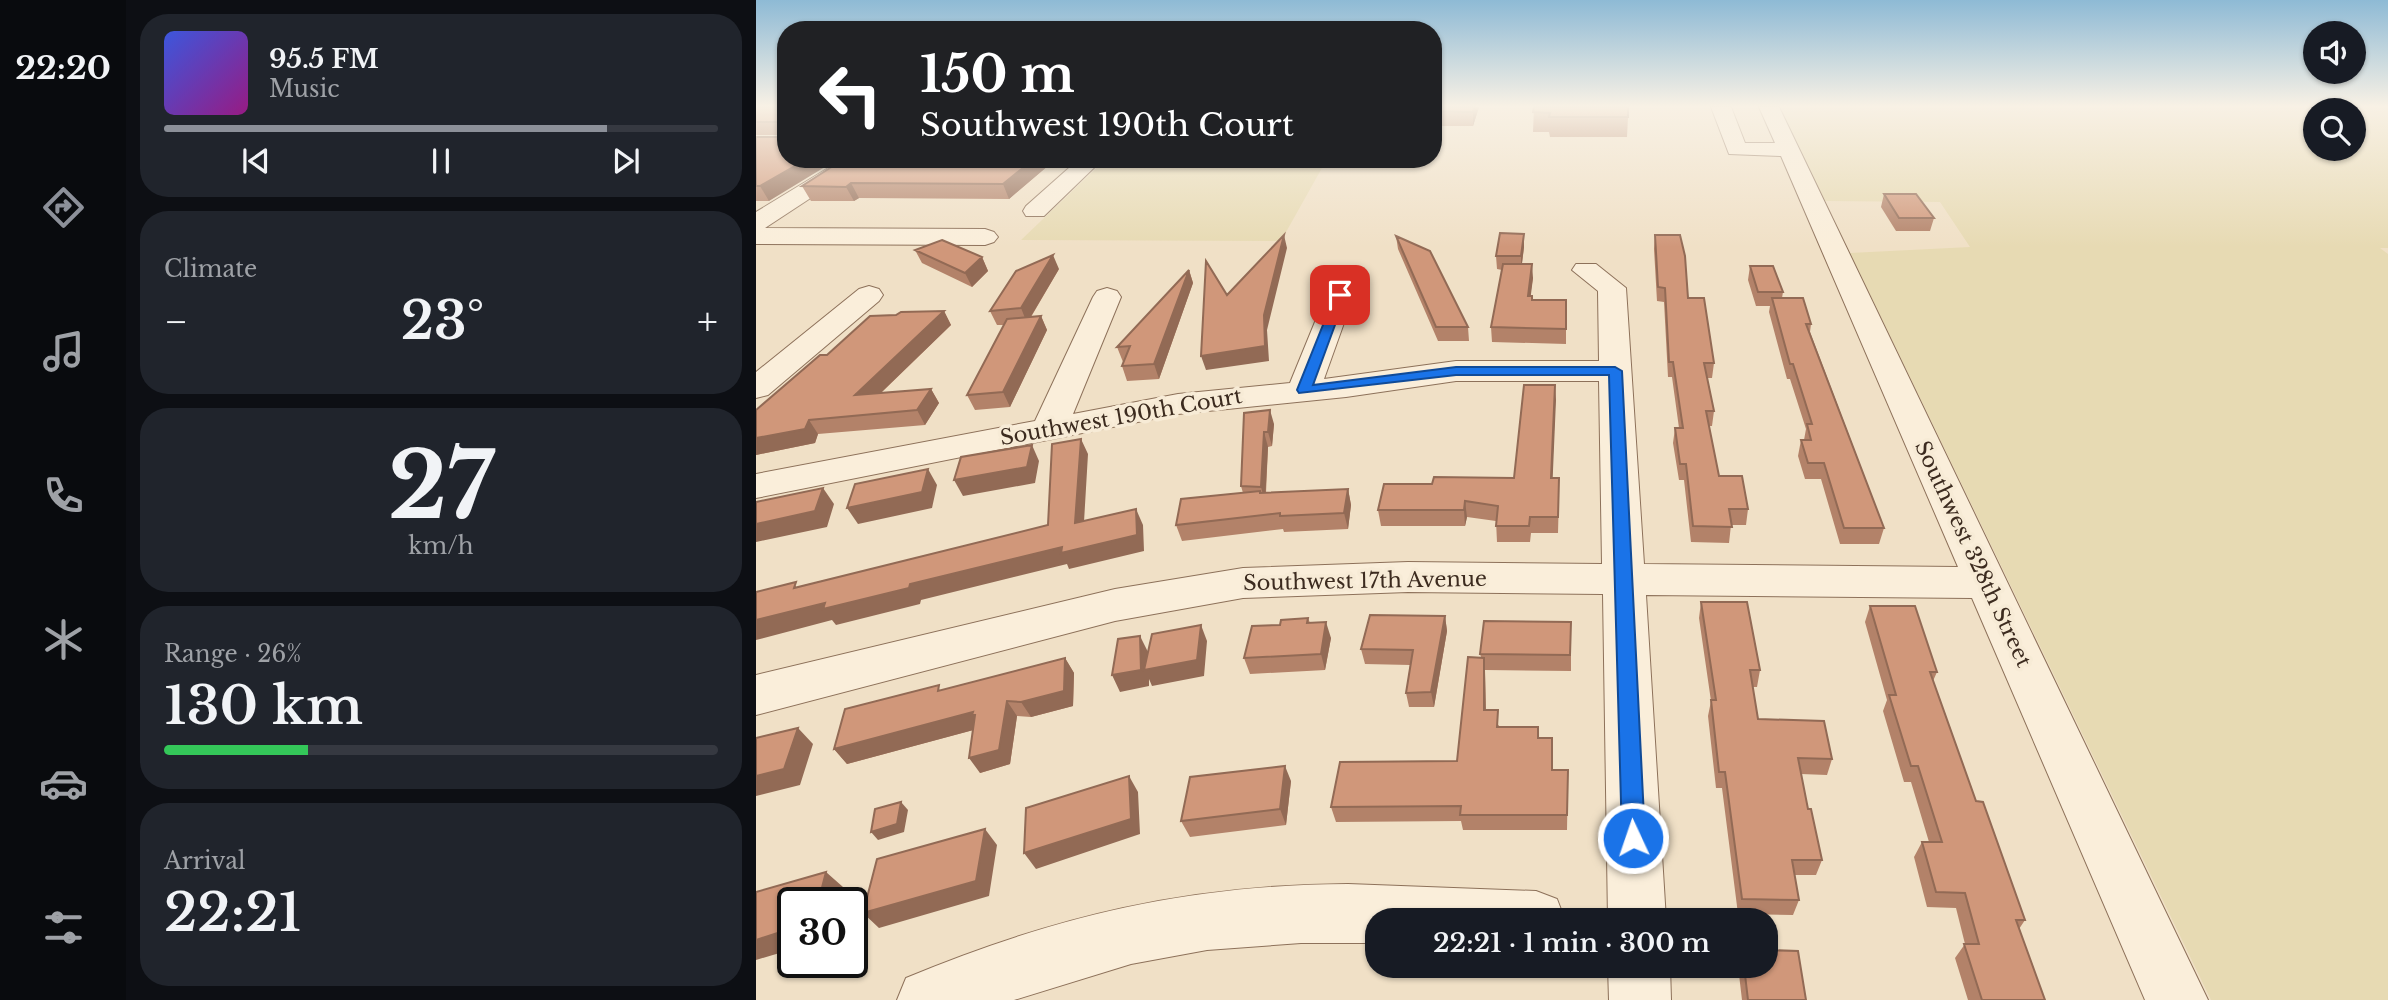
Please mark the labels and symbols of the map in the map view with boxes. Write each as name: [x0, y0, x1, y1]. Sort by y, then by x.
pin: [1310, 265, 1370, 325]
street label: Southwest 190th Court: [998, 383, 1244, 451]
street label: Southwest 328th Street: [1909, 437, 2037, 671]
street label: Southwest 17th Avenue: [1243, 566, 1487, 596]
position arrow: [1596, 801, 1670, 875]
speed limit sign: 30: [777, 887, 868, 978]

